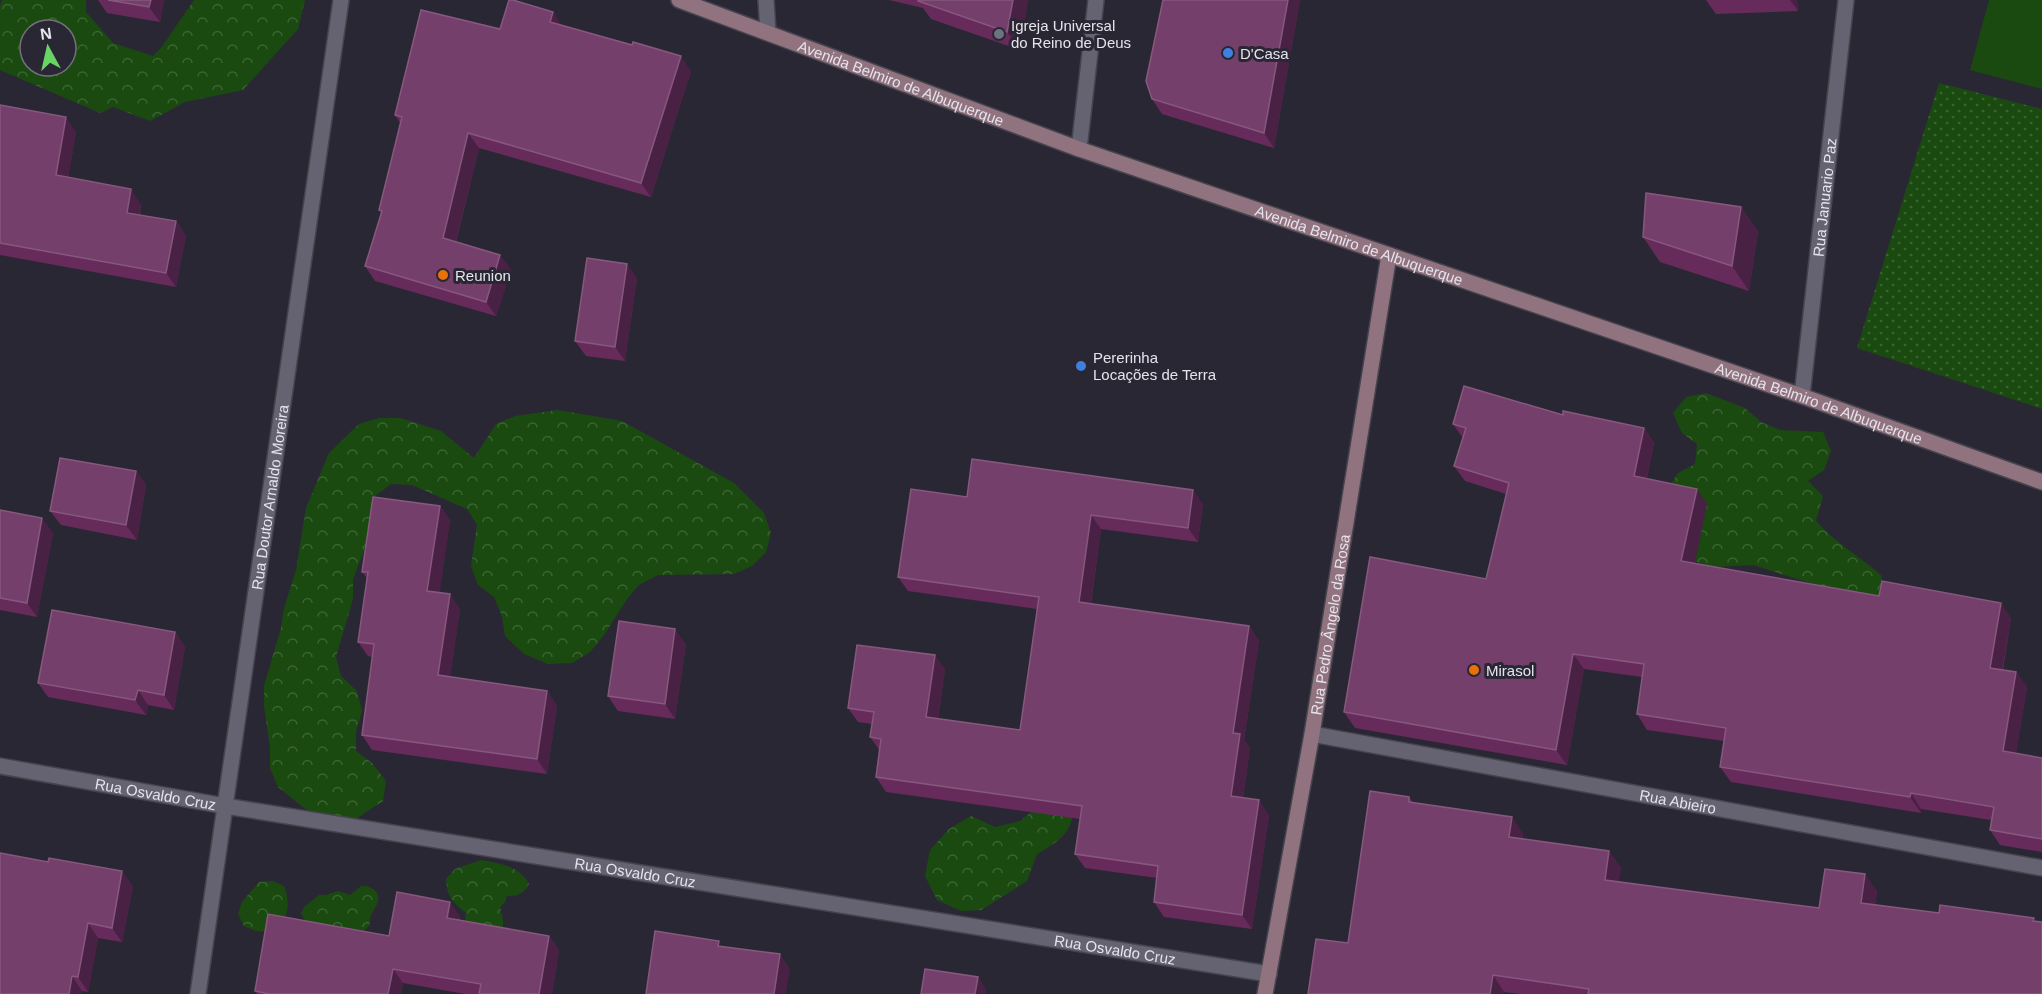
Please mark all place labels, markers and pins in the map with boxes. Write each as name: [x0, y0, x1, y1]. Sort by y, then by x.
place label: Igreja Universal do Reino de Deus: [1011, 17, 1131, 51]
marker: Igreja Universal do Reino de Deus: [992, 27, 1006, 41]
place label: D'Casa: [1240, 45, 1289, 62]
marker: D'Casa: [1221, 46, 1235, 60]
place label: Reunion: [455, 267, 511, 284]
marker: Reunion: [436, 268, 450, 282]
place label: Pererinha Locações de Terra: [1093, 349, 1217, 383]
marker: Pererinha Locações de Terra: [1074, 359, 1088, 373]
place label: Mirasol: [1486, 662, 1534, 679]
marker: Mirasol: [1467, 663, 1481, 677]

